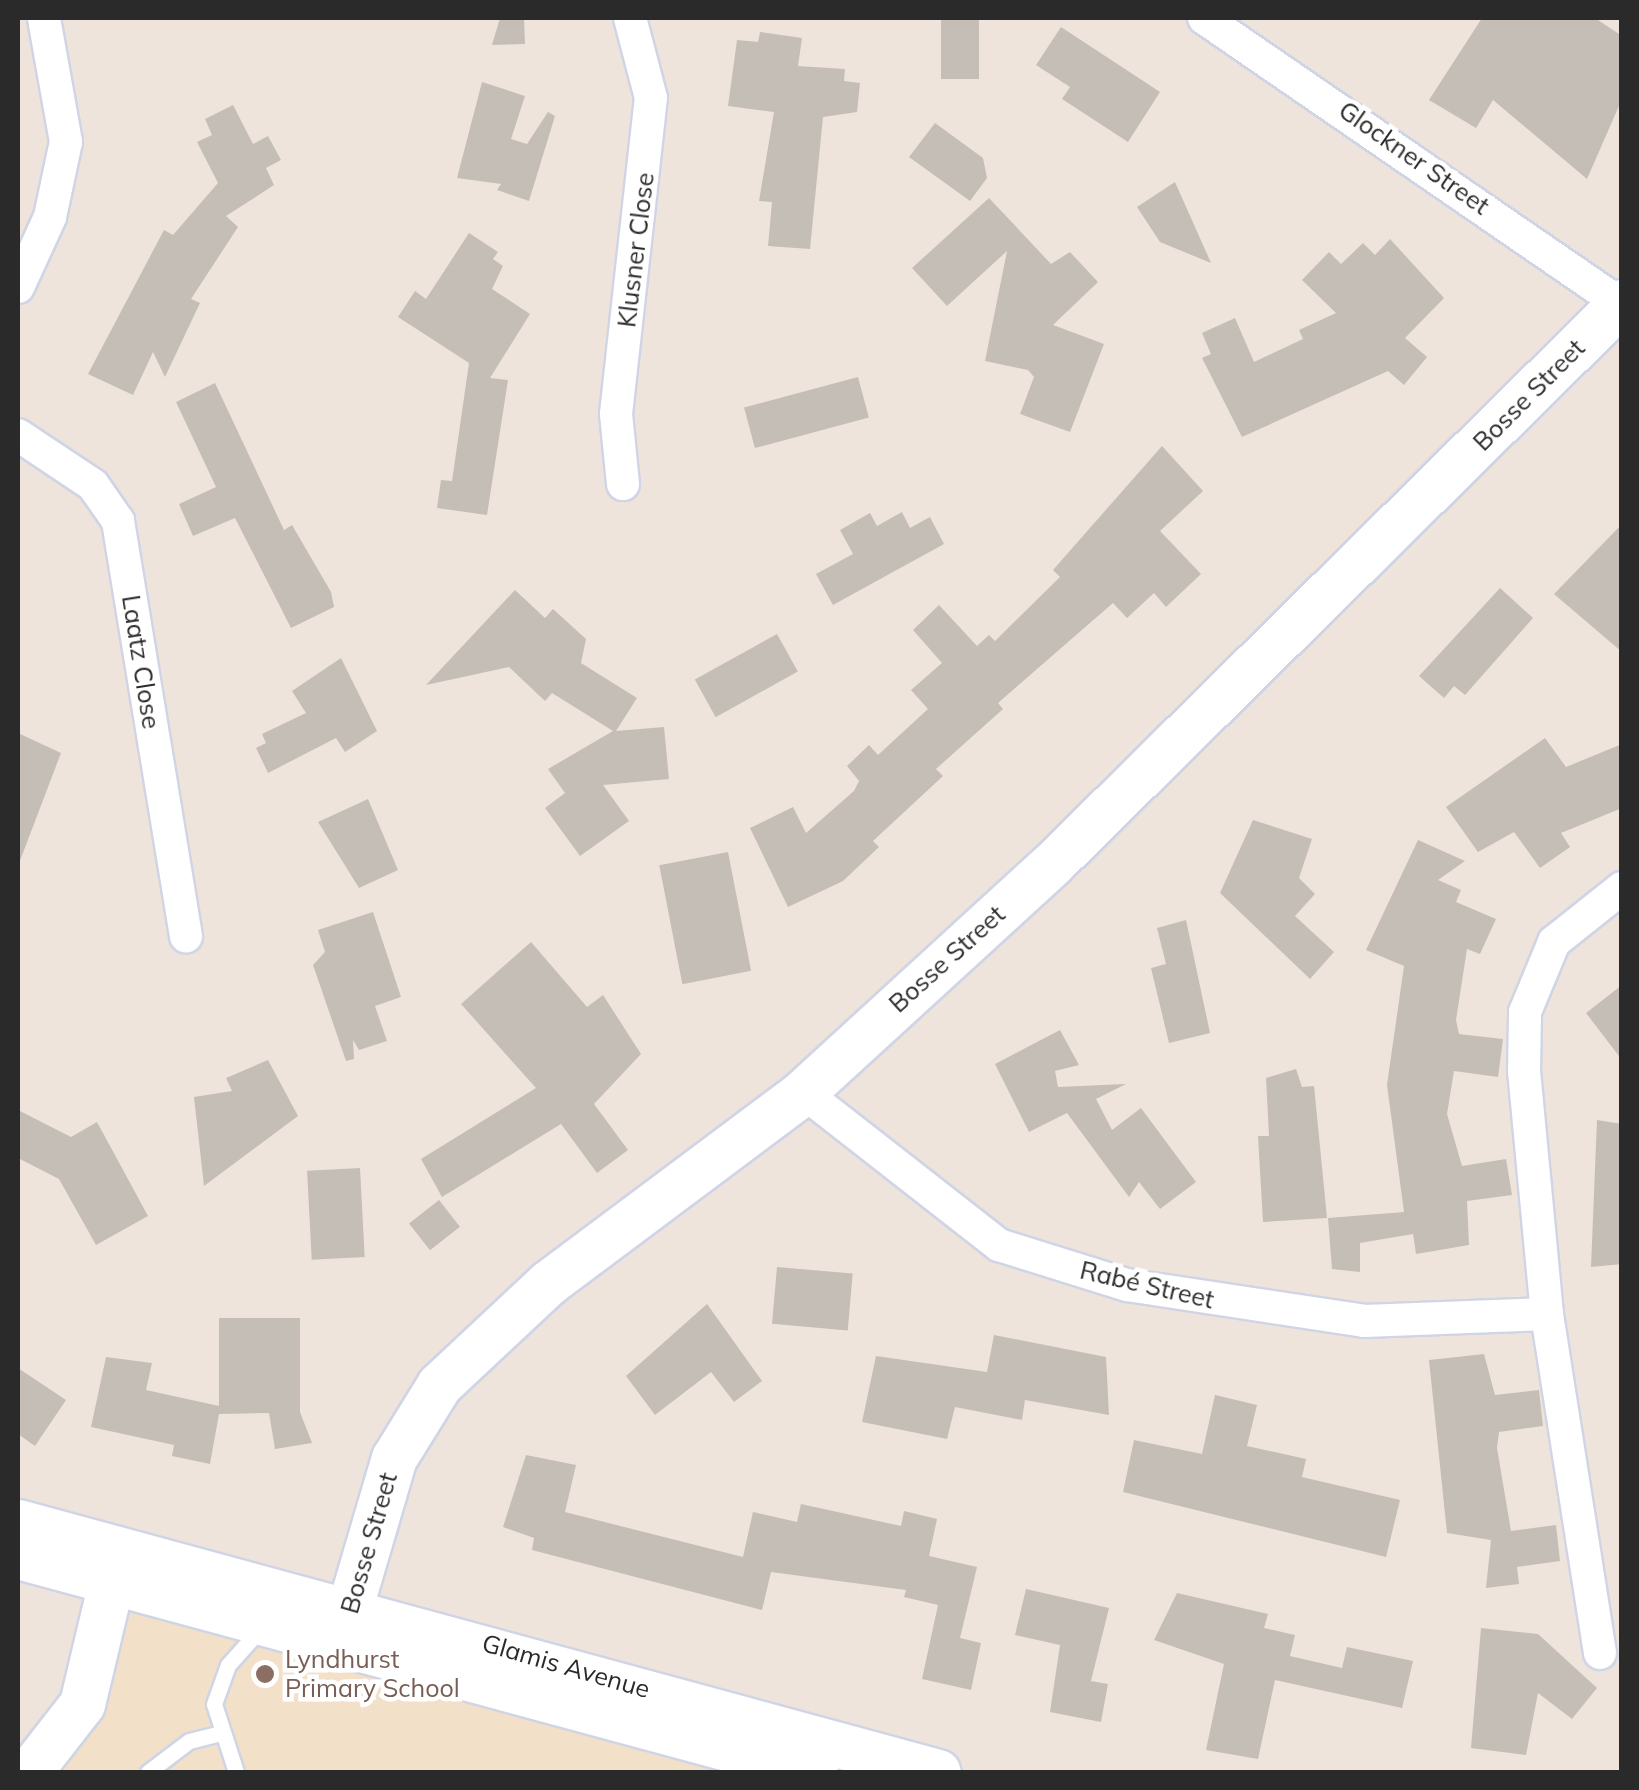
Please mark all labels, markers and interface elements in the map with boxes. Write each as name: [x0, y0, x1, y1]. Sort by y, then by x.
street label: Glockner Street: [1333, 95, 1495, 221]
street label: Klusner Close: [612, 171, 660, 329]
street label: Bosse Street: [1467, 333, 1591, 457]
street label: Laatz Close: [116, 593, 166, 731]
street label: Bosse Street: [883, 899, 1011, 1019]
street label: Rabé Street: [1077, 1255, 1217, 1315]
street label: Bosse Street: [335, 1469, 403, 1617]
street label: Glamis Avenue: [479, 1628, 653, 1704]
place label: Lyndhurst Primary School: [285, 1645, 460, 1704]
marker: Lyndhurst Primary School: [254, 1663, 276, 1685]

